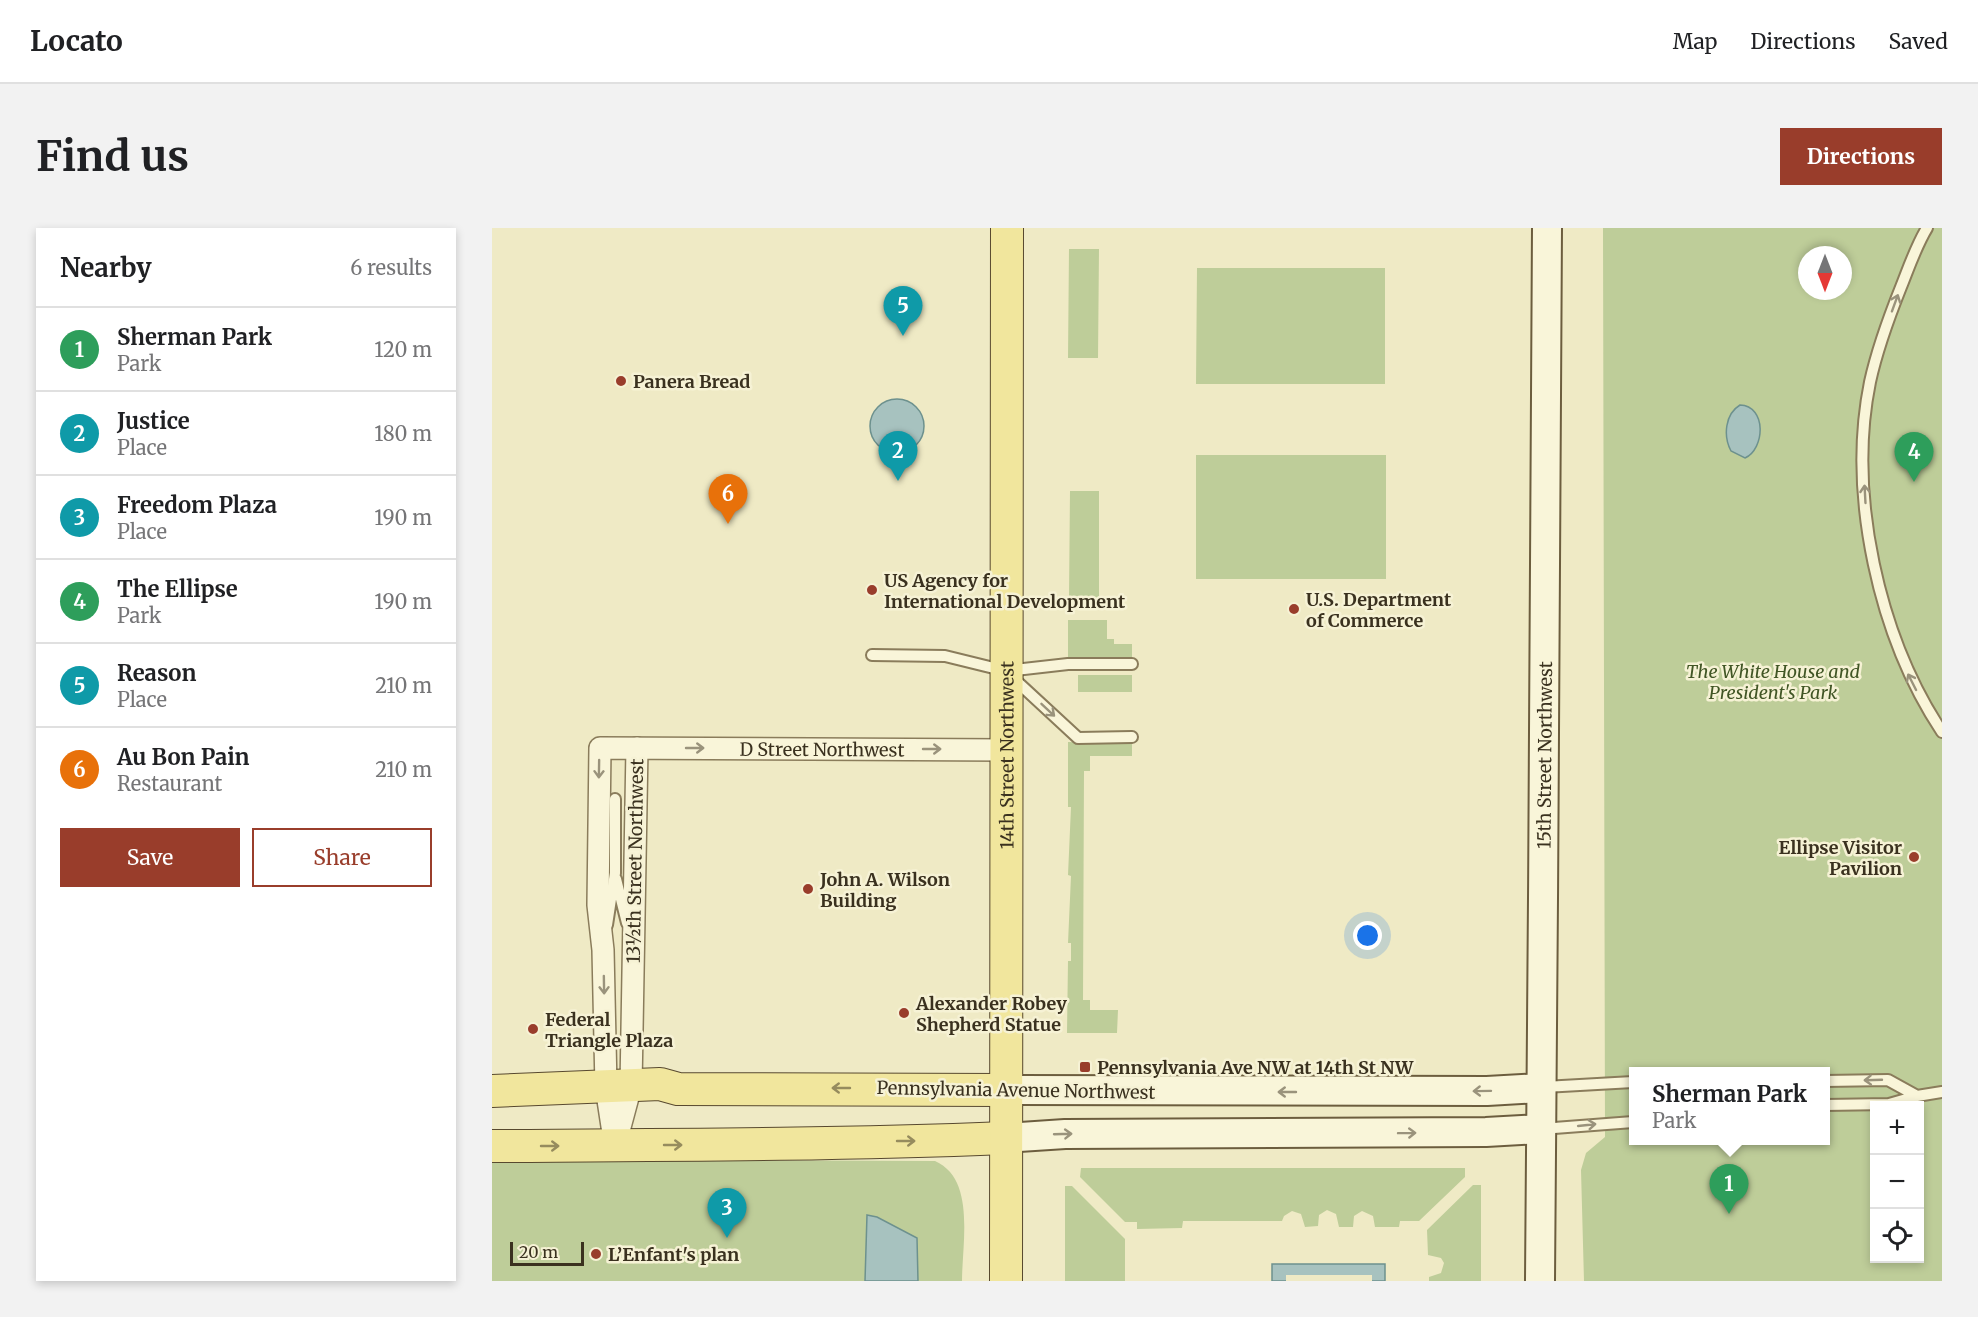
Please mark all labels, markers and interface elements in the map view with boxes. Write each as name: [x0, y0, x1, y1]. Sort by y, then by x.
text: Locato: [30, 23, 123, 59]
text: Map: [1673, 28, 1717, 55]
text: Directions: [1750, 28, 1855, 55]
text: Saved: [1888, 28, 1948, 55]
button: Directions: [1780, 128, 1942, 185]
text: Find us: [36, 130, 189, 182]
north arrow: [1798, 246, 1852, 300]
text: Nearby: [60, 251, 152, 284]
text: 6 results: [350, 255, 432, 280]
pin: 5: [884, 286, 922, 336]
one-way arrow: [1890, 294, 1901, 313]
text: Sherman Park: [117, 323, 272, 351]
text: 1: [75, 337, 84, 362]
text: 120 m: [374, 337, 432, 362]
text: Park: [117, 351, 161, 376]
place label: Panera Bread: [633, 370, 751, 393]
marker: Panera Bread: [614, 374, 628, 388]
text: Justice: [117, 407, 190, 435]
text: 2: [74, 421, 85, 446]
text: 180 m: [374, 421, 432, 446]
pin: 2: [878, 432, 918, 481]
pin: 4: [1894, 432, 1934, 482]
text: Place: [117, 435, 167, 460]
pin: 6: [708, 474, 748, 524]
one-way arrow: [1859, 484, 1870, 504]
text: Freedom Plaza: [117, 491, 277, 519]
text: 3: [74, 505, 85, 530]
text: 190 m: [374, 505, 432, 530]
text: Place: [117, 519, 167, 544]
place label: US Agency for International Development: [884, 569, 1126, 613]
text: The Ellipse: [117, 575, 238, 603]
marker: US Agency for International Development: [865, 583, 879, 597]
place label: U.S. Department of Commerce: [1306, 588, 1452, 632]
text: 4: [73, 589, 86, 614]
text: 190 m: [374, 589, 432, 614]
marker: U.S. Department of Commerce: [1287, 602, 1301, 616]
text: Park: [117, 603, 161, 628]
text: Reason: [117, 659, 196, 687]
park label: The White House and President's Park: [1686, 660, 1860, 704]
street label: 14th Street Northwest: [995, 661, 1018, 849]
street label: 15th Street Northwest: [1532, 661, 1557, 849]
text: 5: [74, 673, 85, 698]
text: 210 m: [375, 673, 432, 698]
one-way arrow: [1906, 673, 1918, 691]
text: Place: [117, 687, 167, 712]
one-way arrow: [1041, 703, 1056, 717]
street label: D Street Northwest: [739, 737, 905, 761]
one-way arrow: [685, 742, 705, 754]
text: Au Bon Pain: [117, 743, 250, 771]
one-way arrow: [922, 743, 942, 755]
text: 6: [73, 757, 86, 782]
text: 210 m: [375, 757, 432, 782]
street label: 13½th Street Northwest: [622, 758, 648, 964]
one-way arrow: [594, 759, 605, 779]
text: Restaurant: [117, 771, 222, 796]
button: Save: [60, 828, 240, 887]
button: Share: [252, 828, 432, 887]
place label: Ellipse Visitor Pavilion: [1779, 836, 1902, 880]
marker: Ellipse Visitor Pavilion: [1907, 850, 1921, 864]
place label: John A. Wilson Building: [819, 868, 950, 912]
marker: John A. Wilson Building: [801, 882, 815, 896]
your location: [1353, 921, 1382, 950]
one-way arrow: [598, 974, 610, 994]
place label: Alexander Robey Shepherd Statue: [915, 992, 1067, 1036]
marker: Alexander Robey Shepherd Statue: [897, 1006, 911, 1020]
place label: Federal Triangle Plaza: [545, 1008, 673, 1052]
marker: Federal Triangle Plaza: [526, 1022, 540, 1036]
place label: Pennsylvania Ave NW at 14th St NW: [1097, 1056, 1414, 1079]
marker: Pennsylvania Ave NW at 14th St NW: [1078, 1060, 1092, 1074]
popup: [1629, 1067, 1830, 1145]
one-way arrow: [1863, 1075, 1883, 1086]
street label: Pennsylvania Avenue Northwest: [876, 1076, 1156, 1104]
text: Sherman Park: [1652, 1080, 1807, 1108]
one-way arrow: [831, 1082, 851, 1094]
one-way arrow: [1473, 1085, 1493, 1097]
one-way arrow: [1278, 1086, 1298, 1098]
map controls: [1870, 1101, 1924, 1263]
button: +: [1870, 1101, 1924, 1155]
text: Park: [1652, 1108, 1696, 1133]
one-way arrow: [1577, 1119, 1596, 1130]
one-way arrow: [1396, 1127, 1416, 1139]
one-way arrow: [1052, 1129, 1072, 1140]
one-way arrow: [896, 1135, 916, 1147]
one-way arrow: [663, 1139, 683, 1151]
one-way arrow: [540, 1140, 560, 1152]
button: −: [1870, 1155, 1924, 1209]
pin: 1: [1710, 1164, 1748, 1214]
pin: 3: [708, 1188, 746, 1238]
button: locate: [1870, 1209, 1924, 1263]
scale bar: [510, 1239, 584, 1266]
text: 20 m: [519, 1242, 558, 1262]
place label: L’Enfant's plan: [608, 1243, 739, 1266]
marker: L’Enfant's plan: [589, 1247, 603, 1261]

